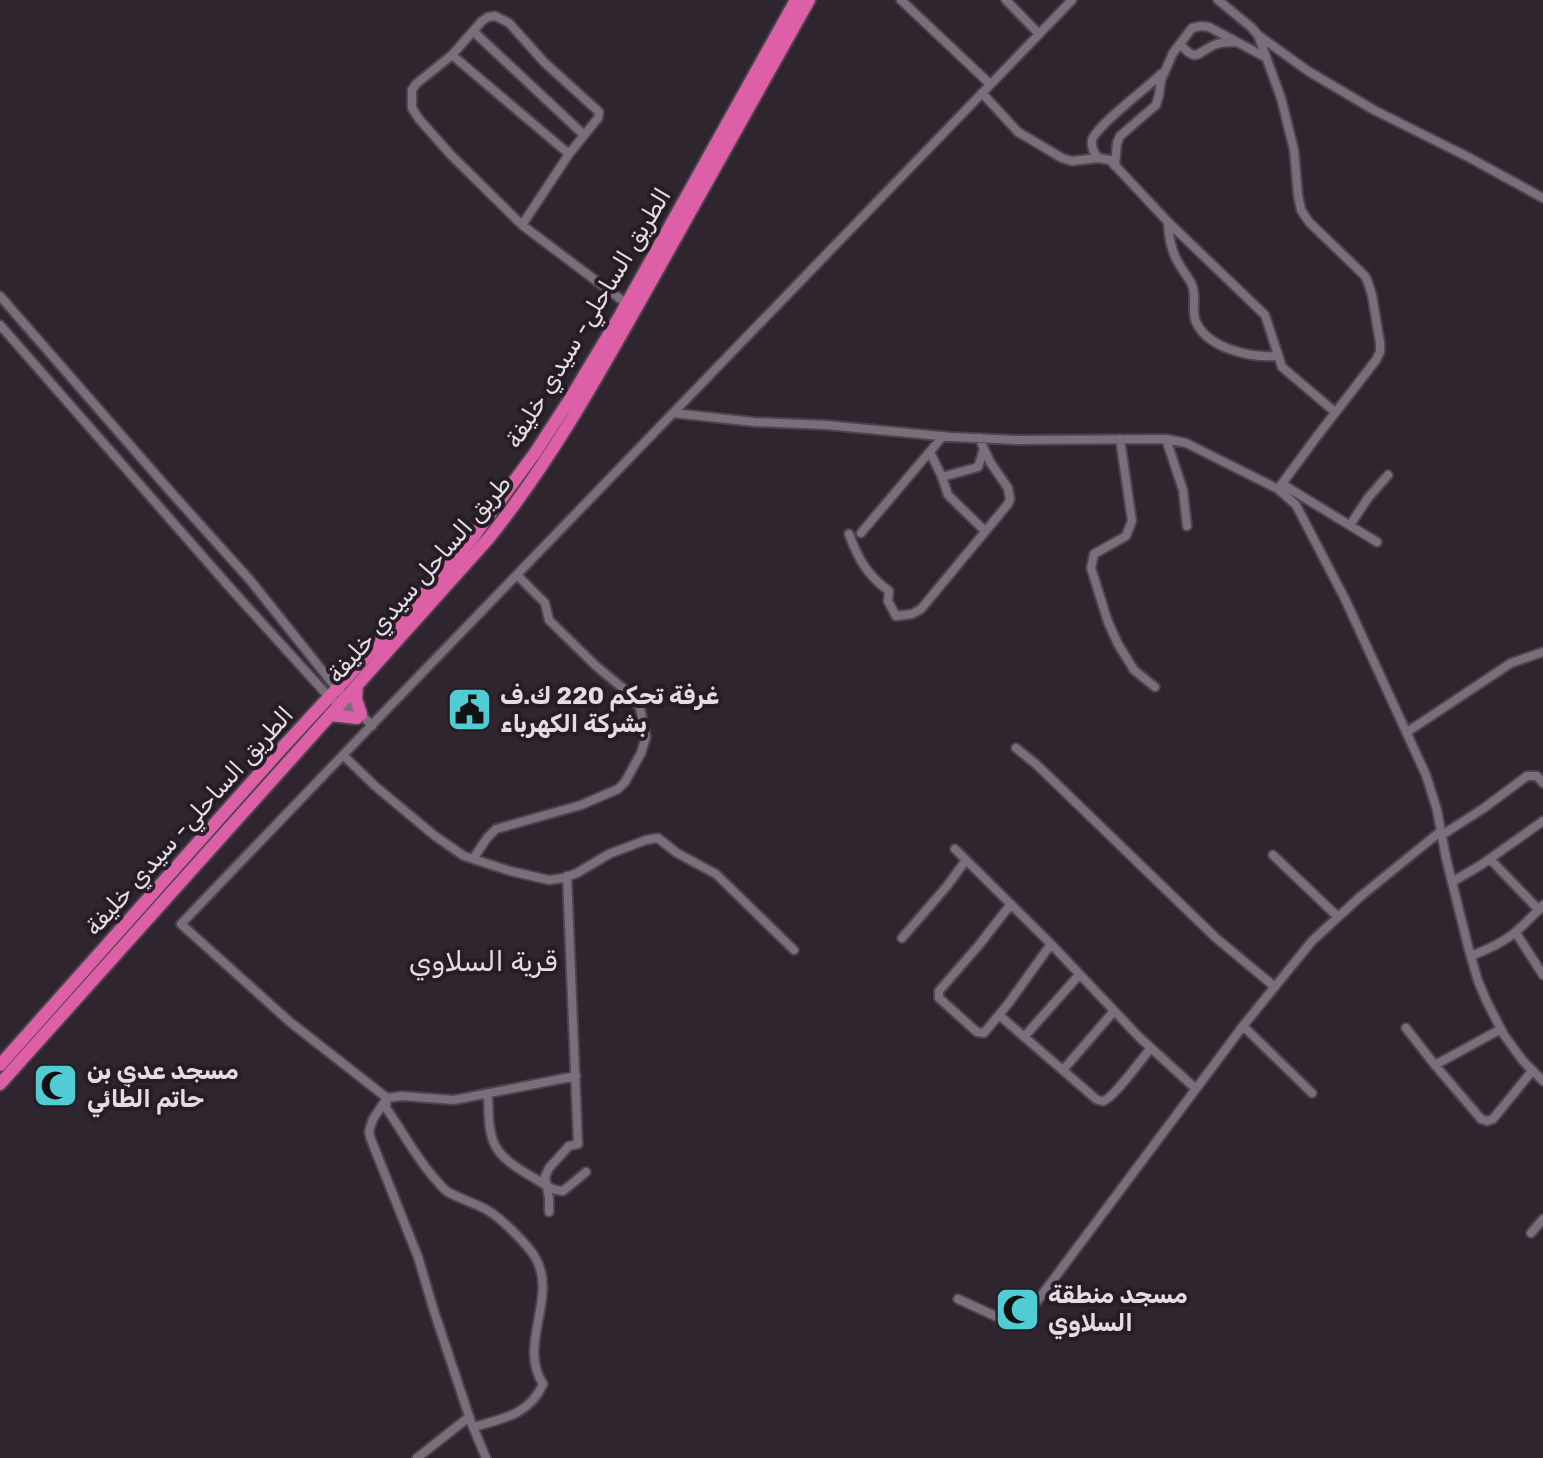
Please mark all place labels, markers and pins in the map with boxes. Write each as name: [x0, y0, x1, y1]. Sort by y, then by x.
place label: غرفة تحكم 220 ك.ف بشركة الكهرباء: [500, 682, 719, 738]
public building icon: غرفة تحكم 220 ك.ف بشركة الكهرباء: [445, 686, 493, 734]
place label: مسجد عدي بن حاتم الطائي: [87, 1057, 239, 1118]
mosque icon: مسجد عدي بن حاتم الطائي: [32, 1061, 80, 1109]
place label: مسجد منطقة السلاوي: [1048, 1281, 1188, 1340]
mosque icon: مسجد منطقة السلاوي: [993, 1285, 1041, 1333]

